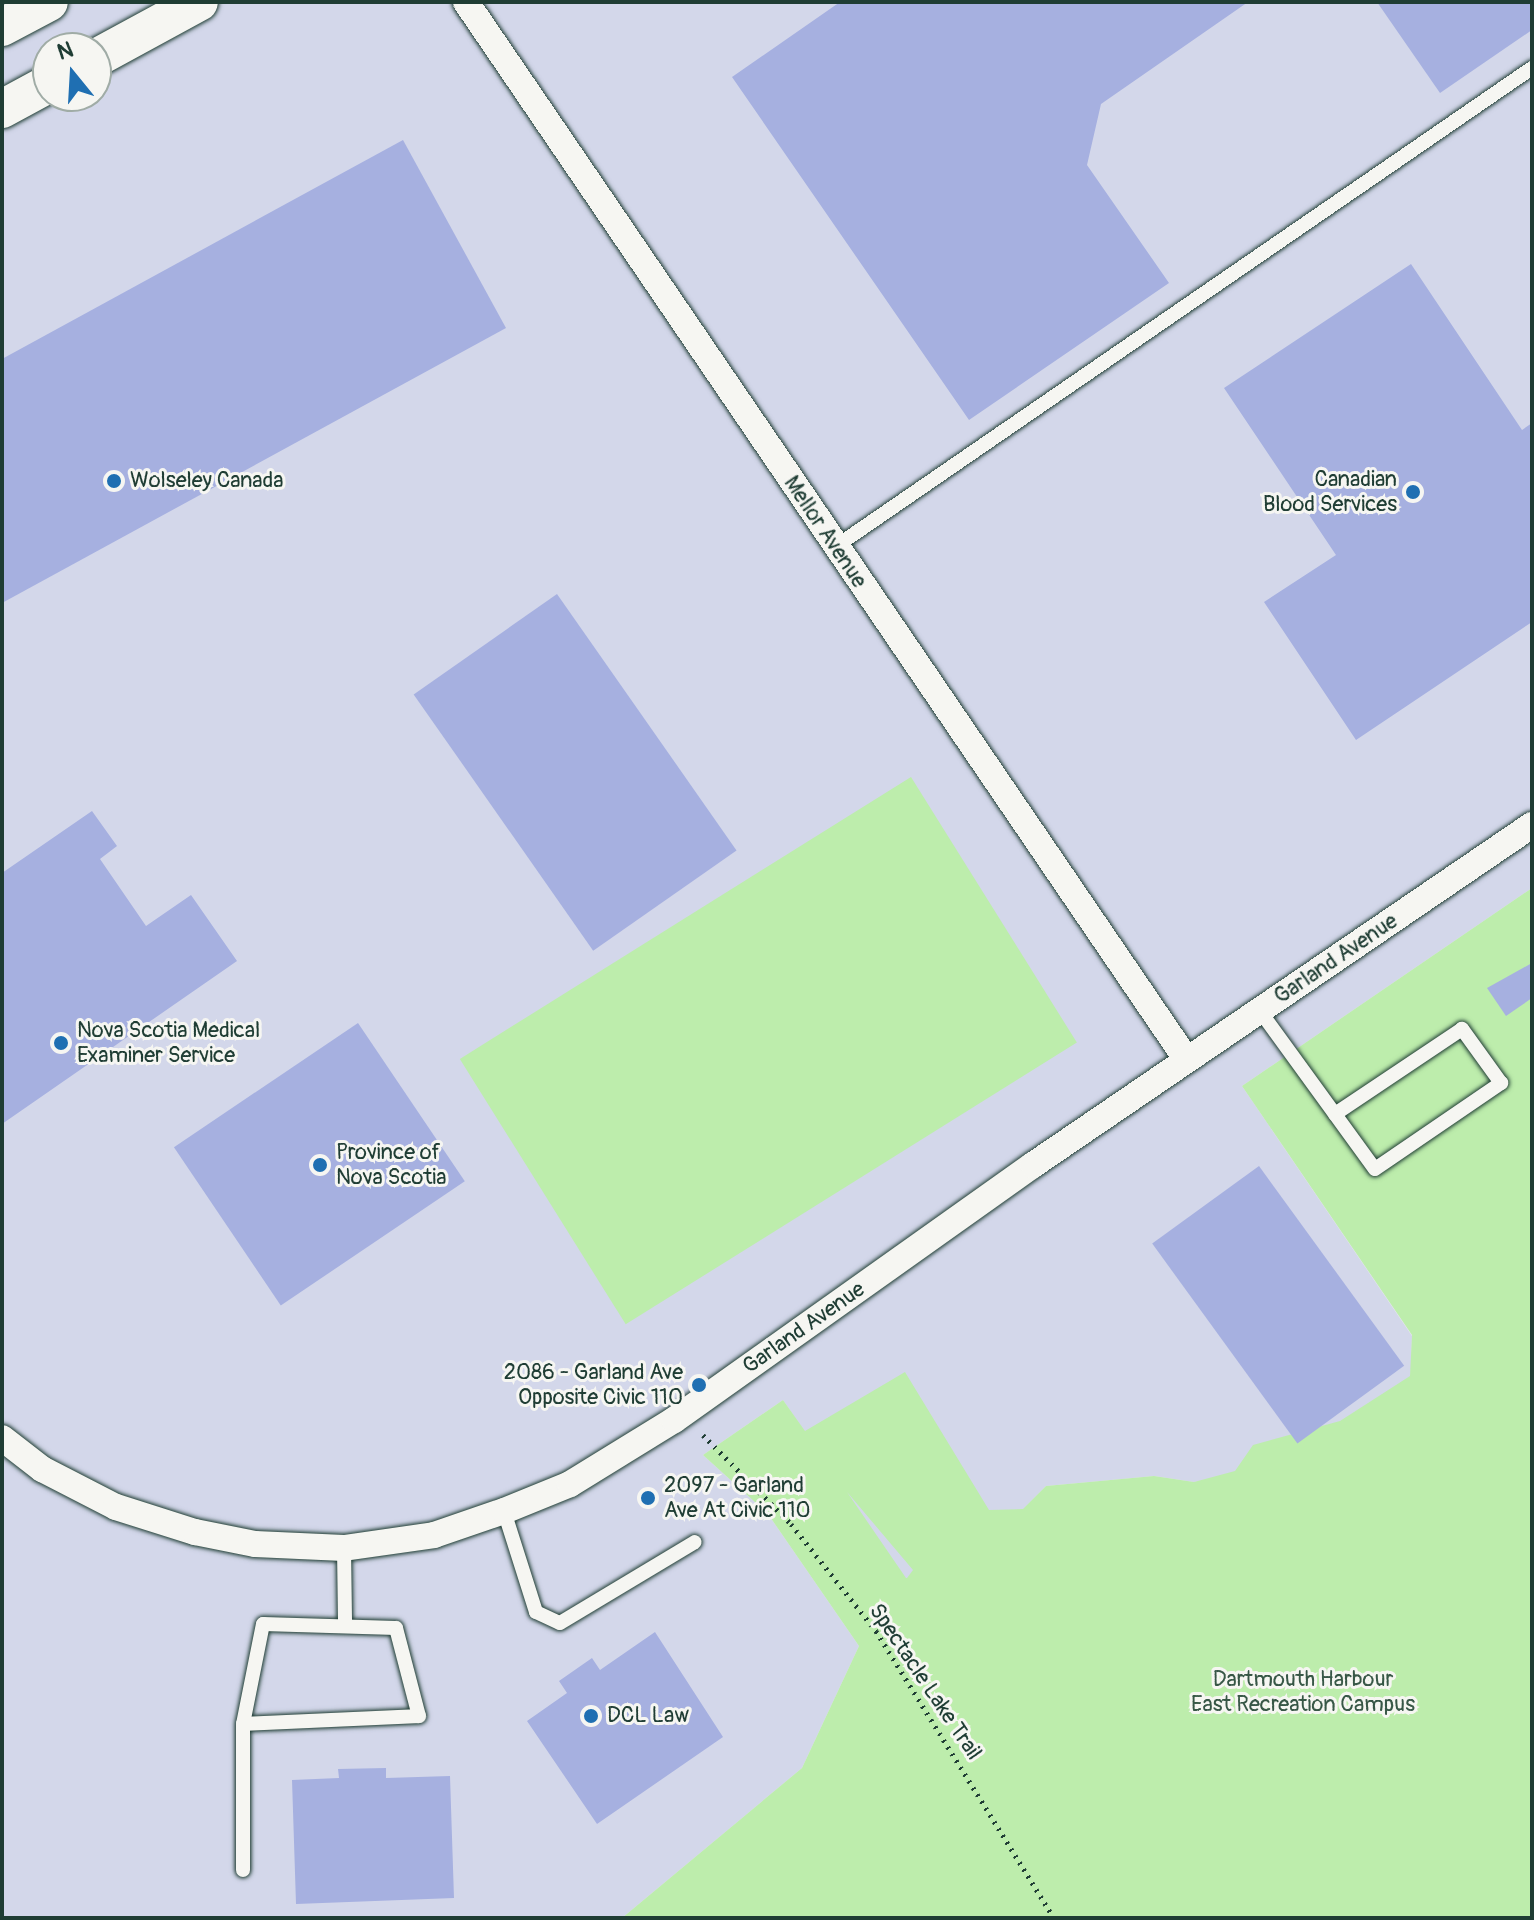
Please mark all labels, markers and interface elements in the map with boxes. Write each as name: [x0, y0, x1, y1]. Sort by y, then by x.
north arrow: [32, 32, 112, 112]
text: N: [54, 35, 77, 67]
place label: Canadian Blood Services: [1263, 466, 1397, 518]
place label: Wolseley Canada: [130, 468, 284, 494]
street label: Mellor Avenue: [778, 471, 872, 593]
marker: Wolseley Canada: [105, 472, 123, 490]
marker: Canadian Blood Services: [1404, 483, 1422, 501]
street label: Garland Avenue: [1269, 908, 1403, 1010]
place label: Nova Scotia Medical Examiner Service: [77, 1017, 260, 1068]
marker: Nova Scotia Medical Examiner Service: [52, 1034, 70, 1052]
place label: Province of Nova Scotia: [336, 1139, 446, 1190]
marker: Province of Nova Scotia: [311, 1156, 329, 1174]
street label: Garland Avenue: [738, 1276, 870, 1380]
place label: 2086 - Garland Ave Opposite Civic 110: [504, 1359, 683, 1410]
marker: 2086 - Garland Ave Opposite Civic 110: [690, 1376, 708, 1394]
place label: 2097 - Garland Ave At Civic 110: [664, 1472, 811, 1524]
marker: 2097 - Garland Ave At Civic 110: [639, 1489, 657, 1507]
street label: Spectacle Lake Trail: [863, 1599, 987, 1765]
park label: Dartmouth Harbour East Recreation Campus: [1191, 1666, 1415, 1718]
place label: DCL Law: [607, 1703, 689, 1729]
marker: DCL Law: [582, 1707, 600, 1725]

